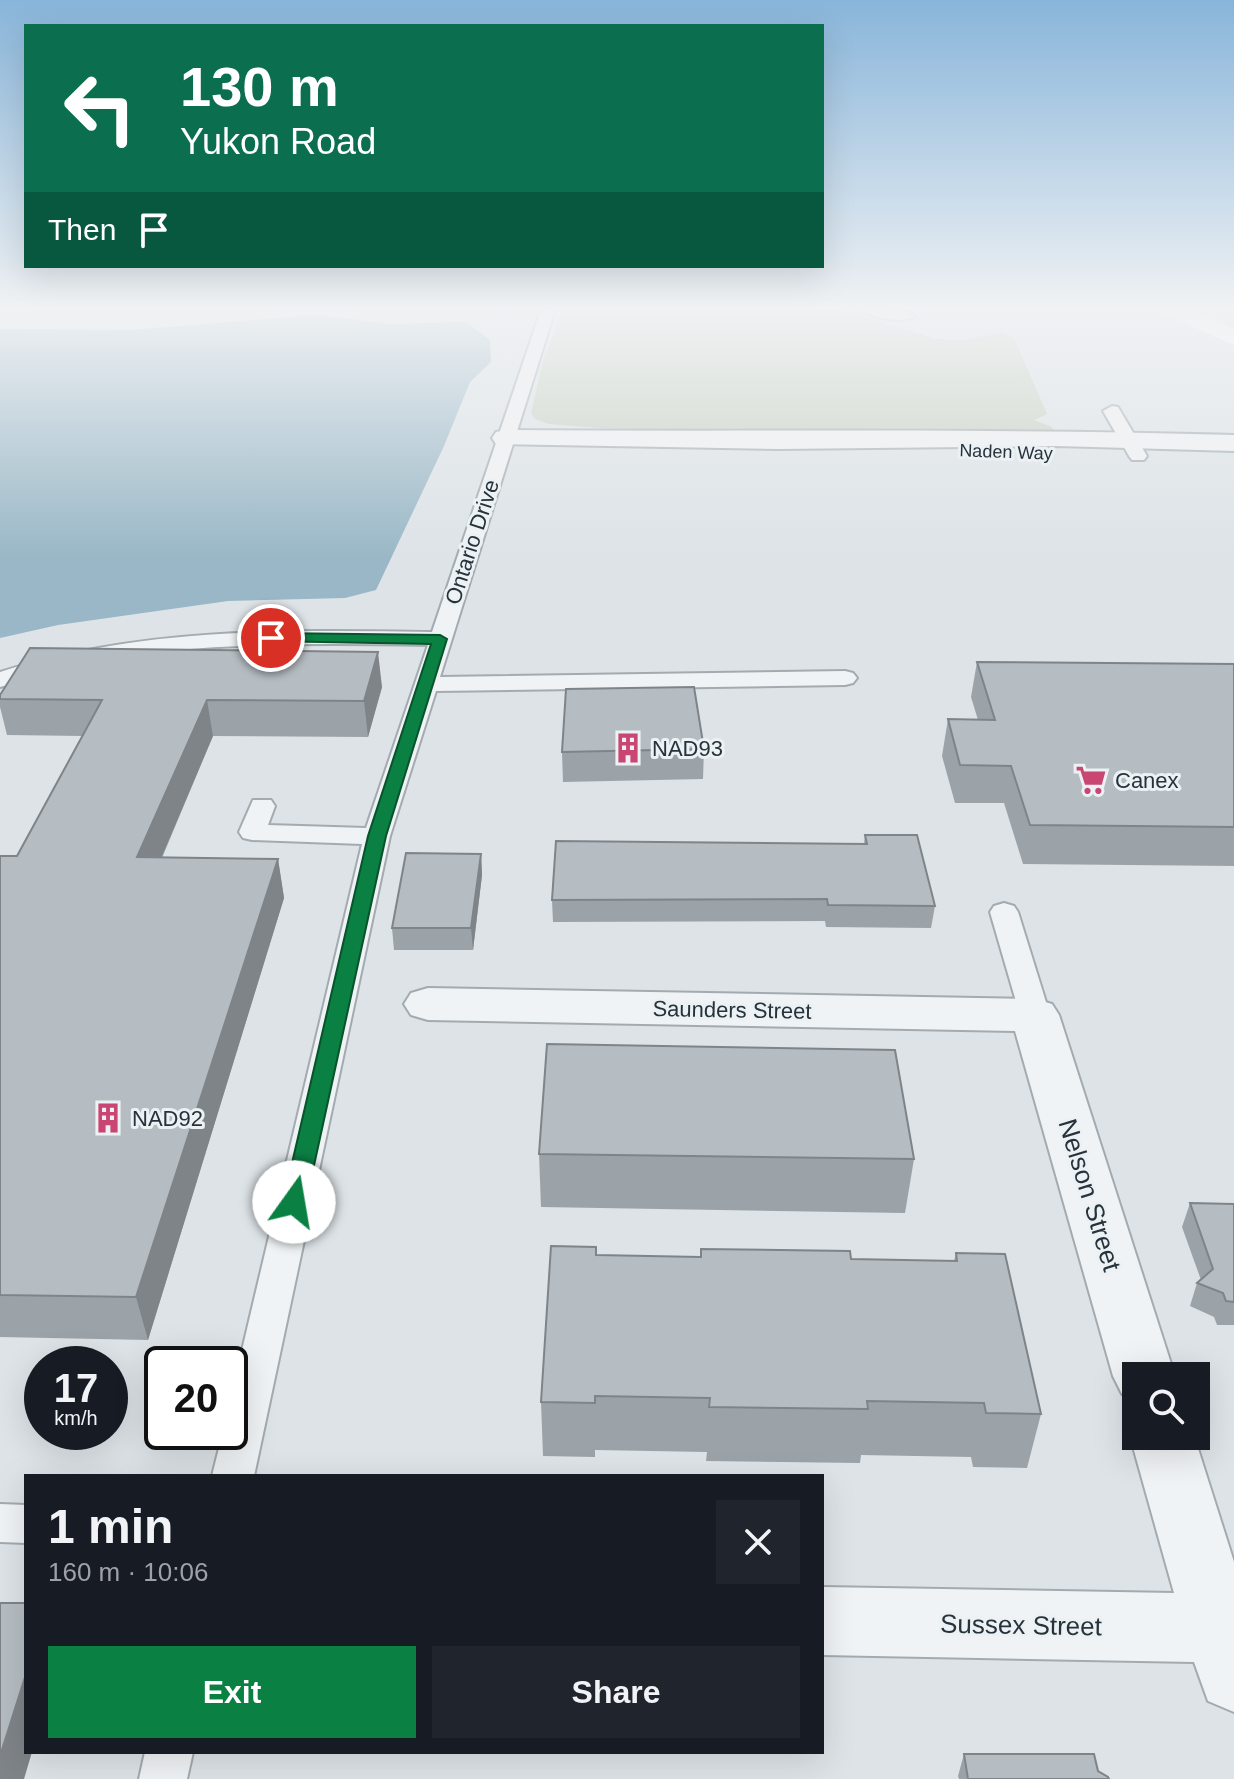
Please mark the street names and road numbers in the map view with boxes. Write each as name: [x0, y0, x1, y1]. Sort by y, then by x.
street label: Naden Way: [959, 440, 1053, 464]
street label: Ontario Drive: [440, 477, 504, 607]
street label: Saunders Street: [652, 996, 812, 1024]
street label: Nelson Street: [1053, 1115, 1128, 1275]
street label: Sussex Street: [940, 1609, 1103, 1641]

